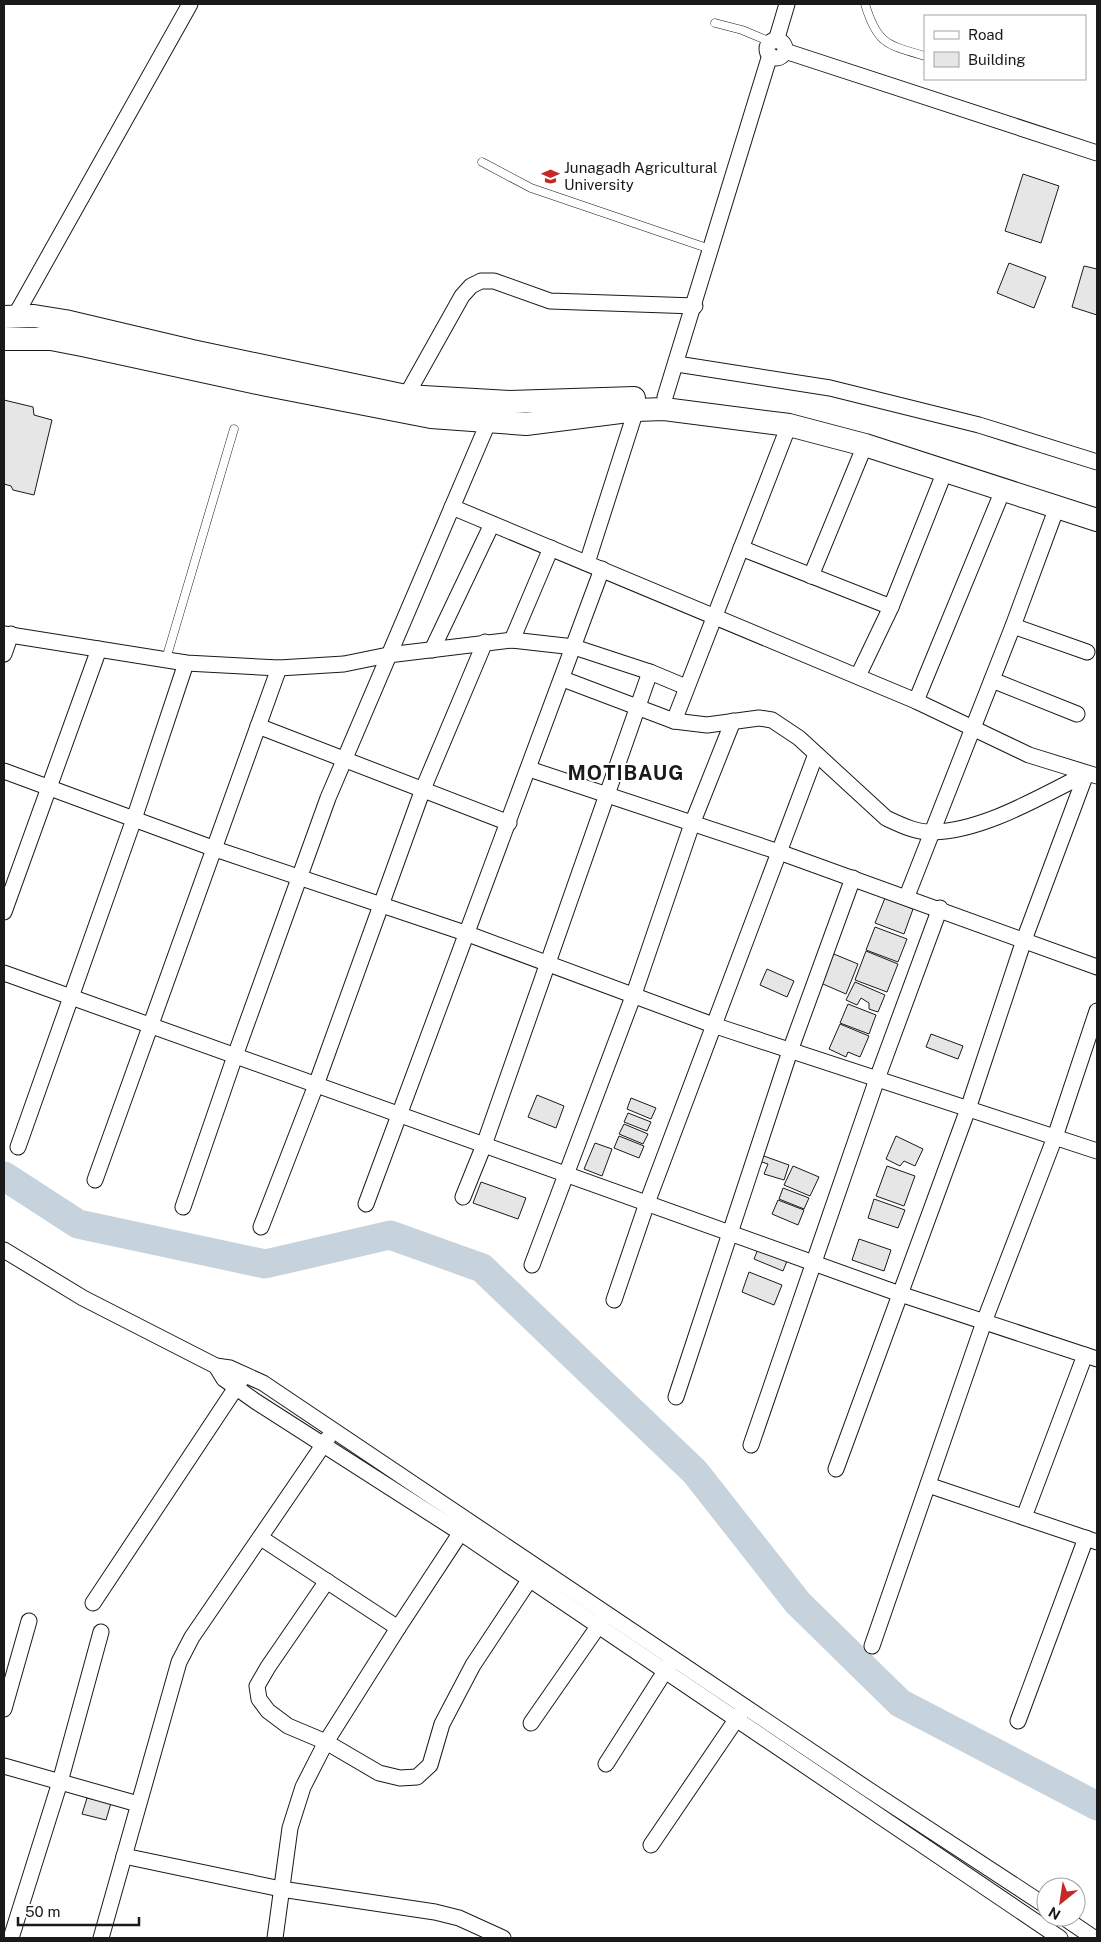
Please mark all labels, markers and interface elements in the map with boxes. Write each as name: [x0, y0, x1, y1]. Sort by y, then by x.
legend: [924, 15, 1086, 80]
text: Road: [968, 26, 1004, 43]
text: Building: [968, 51, 1026, 68]
place label: Junagadh Agricultural University: [564, 159, 718, 193]
school or university icon: Junagadh Agricultural University: [540, 166, 560, 186]
district label: MOTIBAUG: [568, 761, 685, 785]
north arrow: [1036, 1877, 1086, 1927]
scale bar: [18, 1894, 139, 1926]
text: 50 m: [25, 1903, 60, 1920]
text: N: [1046, 1904, 1063, 1923]

